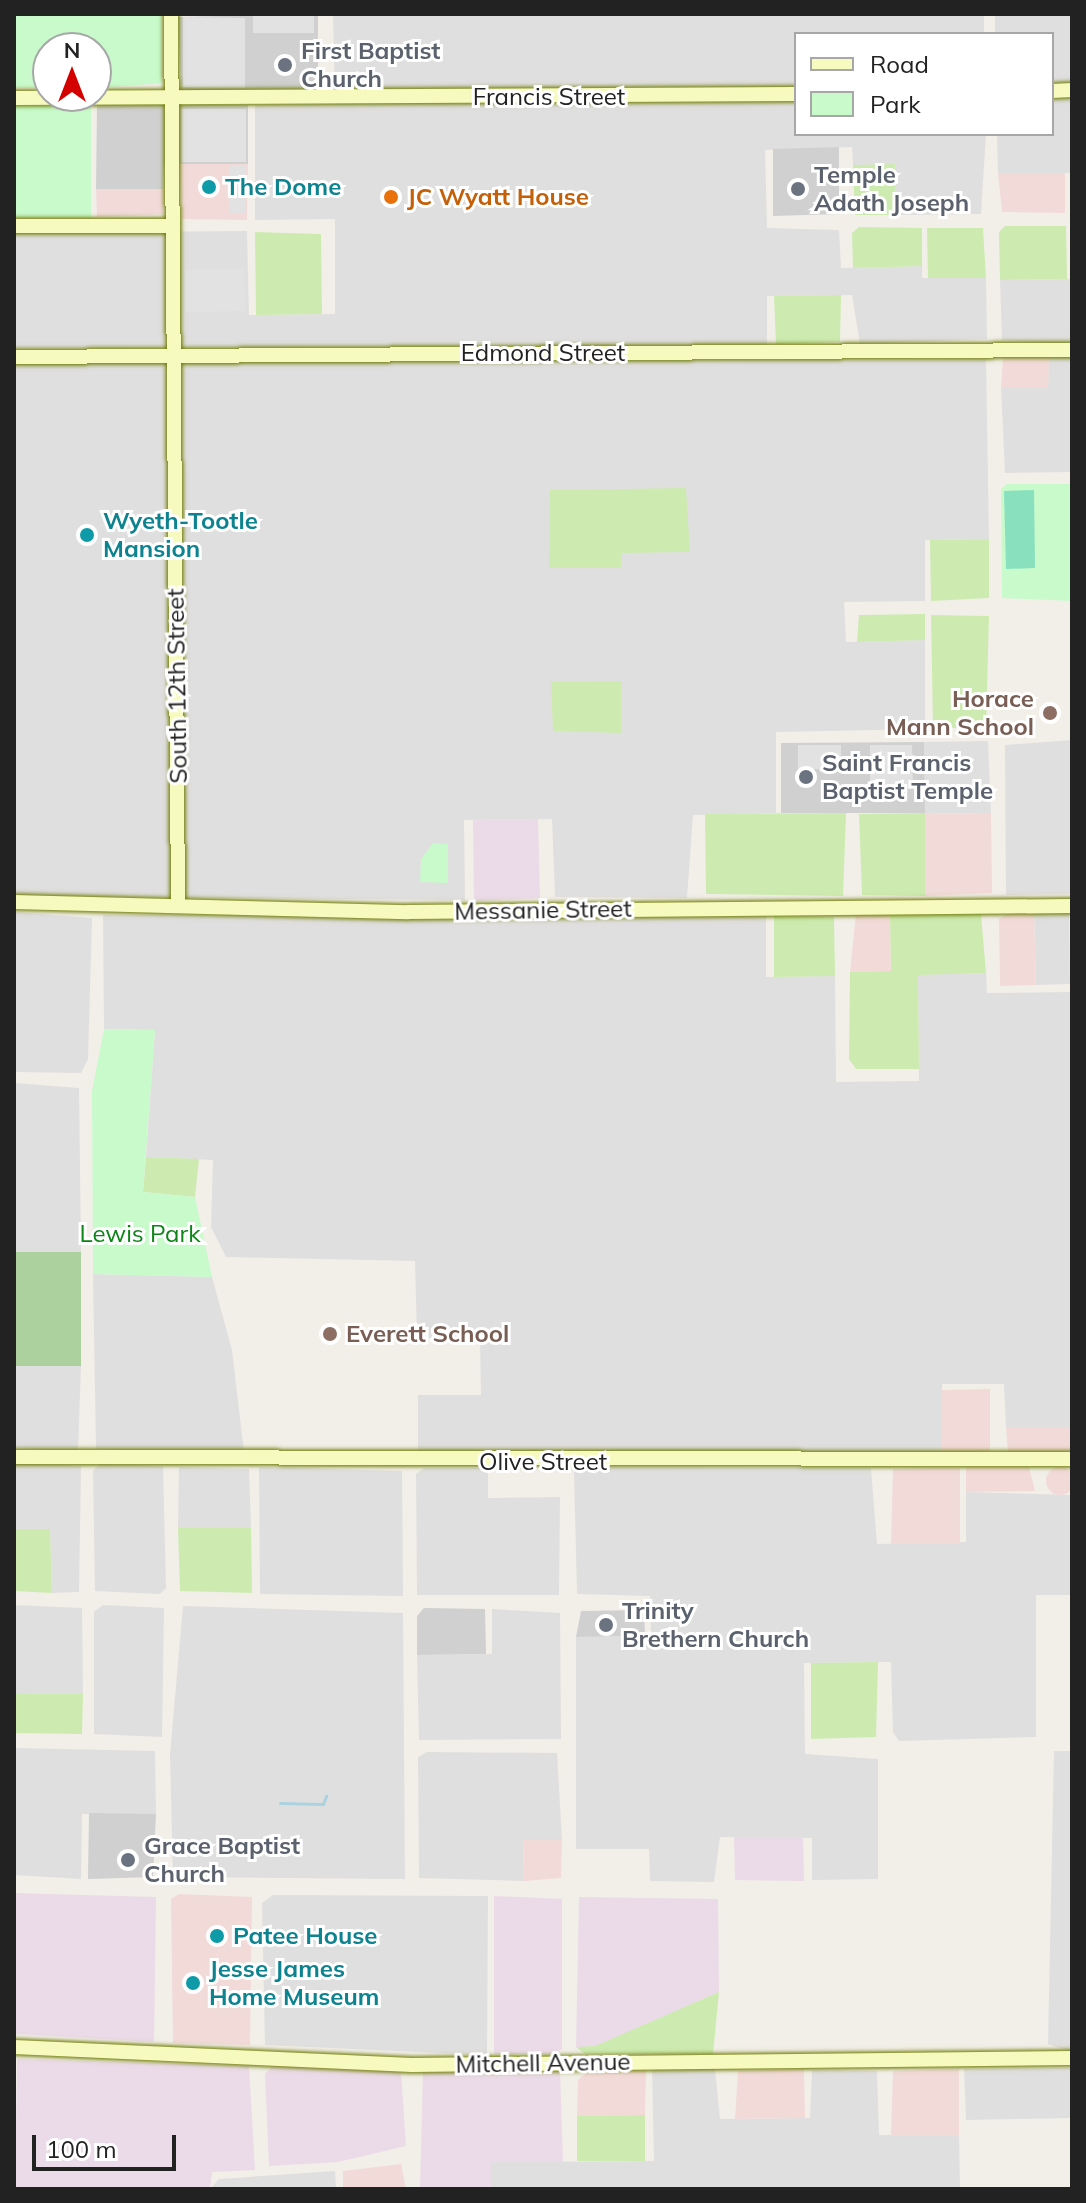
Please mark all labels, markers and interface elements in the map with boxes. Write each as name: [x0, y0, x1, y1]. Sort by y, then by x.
north arrow: [32, 32, 112, 112]
legend: [794, 32, 1054, 136]
text: N: [64, 36, 80, 64]
place label: First Baptist Church: [301, 37, 440, 93]
text: Road: [870, 49, 929, 79]
marker: First Baptist Church: [276, 56, 294, 74]
street label: Francis Street: [473, 83, 625, 111]
text: Park: [870, 89, 921, 119]
place label: Temple Adath Joseph: [814, 161, 969, 217]
place label: The Dome: [225, 173, 341, 201]
marker: The Dome: [200, 178, 218, 196]
marker: Temple Adath Joseph: [789, 180, 807, 198]
place label: JC Wyatt House: [407, 183, 589, 211]
marker: JC Wyatt House: [382, 188, 400, 206]
street label: Edmond Street: [461, 339, 625, 367]
place label: Wyeth-Tootle Mansion: [103, 507, 258, 563]
marker: Wyeth-Tootle Mansion: [78, 526, 96, 544]
street label: South 12th Street: [161, 588, 193, 784]
place label: Horace Mann School: [886, 685, 1034, 741]
marker: Horace Mann School: [1041, 704, 1059, 722]
place label: Saint Francis Baptist Temple: [822, 749, 993, 805]
marker: Saint Francis Baptist Temple: [797, 768, 815, 786]
street label: Messanie Street: [454, 894, 632, 926]
park label: Lewis Park: [79, 1220, 201, 1248]
place label: Everett School: [346, 1320, 509, 1348]
marker: Everett School: [321, 1325, 339, 1343]
street label: Olive Street: [479, 1448, 607, 1476]
place label: Trinity Brethern Church: [622, 1597, 809, 1653]
marker: Trinity Brethern Church: [597, 1616, 615, 1634]
place label: Grace Baptist Church: [144, 1832, 300, 1888]
marker: Grace Baptist Church: [119, 1851, 137, 1869]
place label: Patee House: [233, 1922, 377, 1950]
marker: Patee House: [208, 1927, 226, 1945]
place label: Jesse James Home Museum: [209, 1955, 379, 2011]
marker: Jesse James Home Museum: [184, 1974, 202, 1992]
street label: Mitchell Avenue: [455, 2047, 631, 2079]
scale bar: [36, 2119, 180, 2169]
text: 100 m: [46, 2134, 117, 2164]

